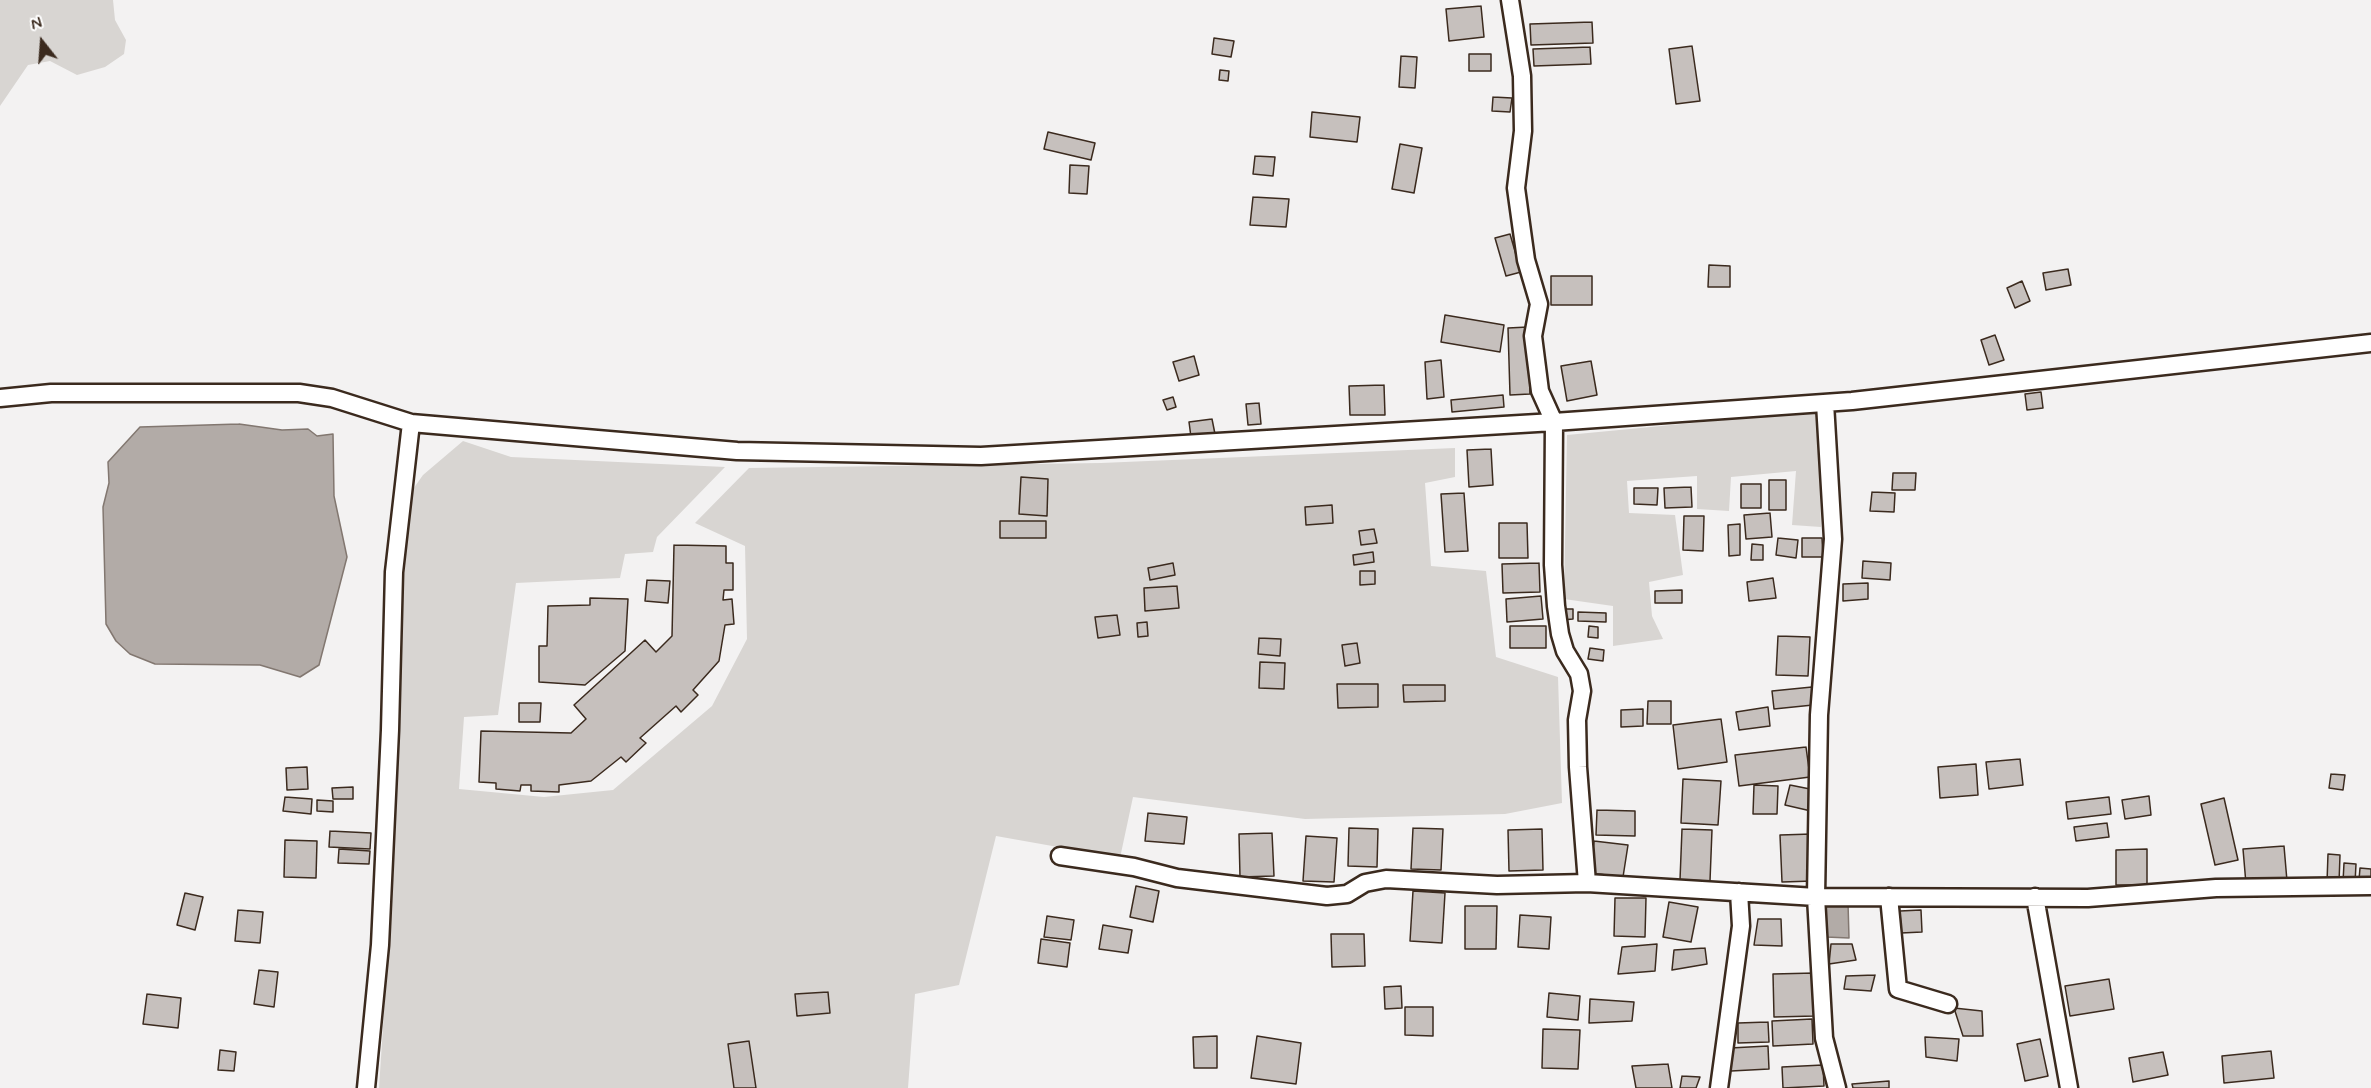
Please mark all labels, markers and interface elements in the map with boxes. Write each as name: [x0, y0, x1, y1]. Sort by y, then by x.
north arrow: [12, 12, 72, 72]
text: N: [28, 13, 45, 36]

